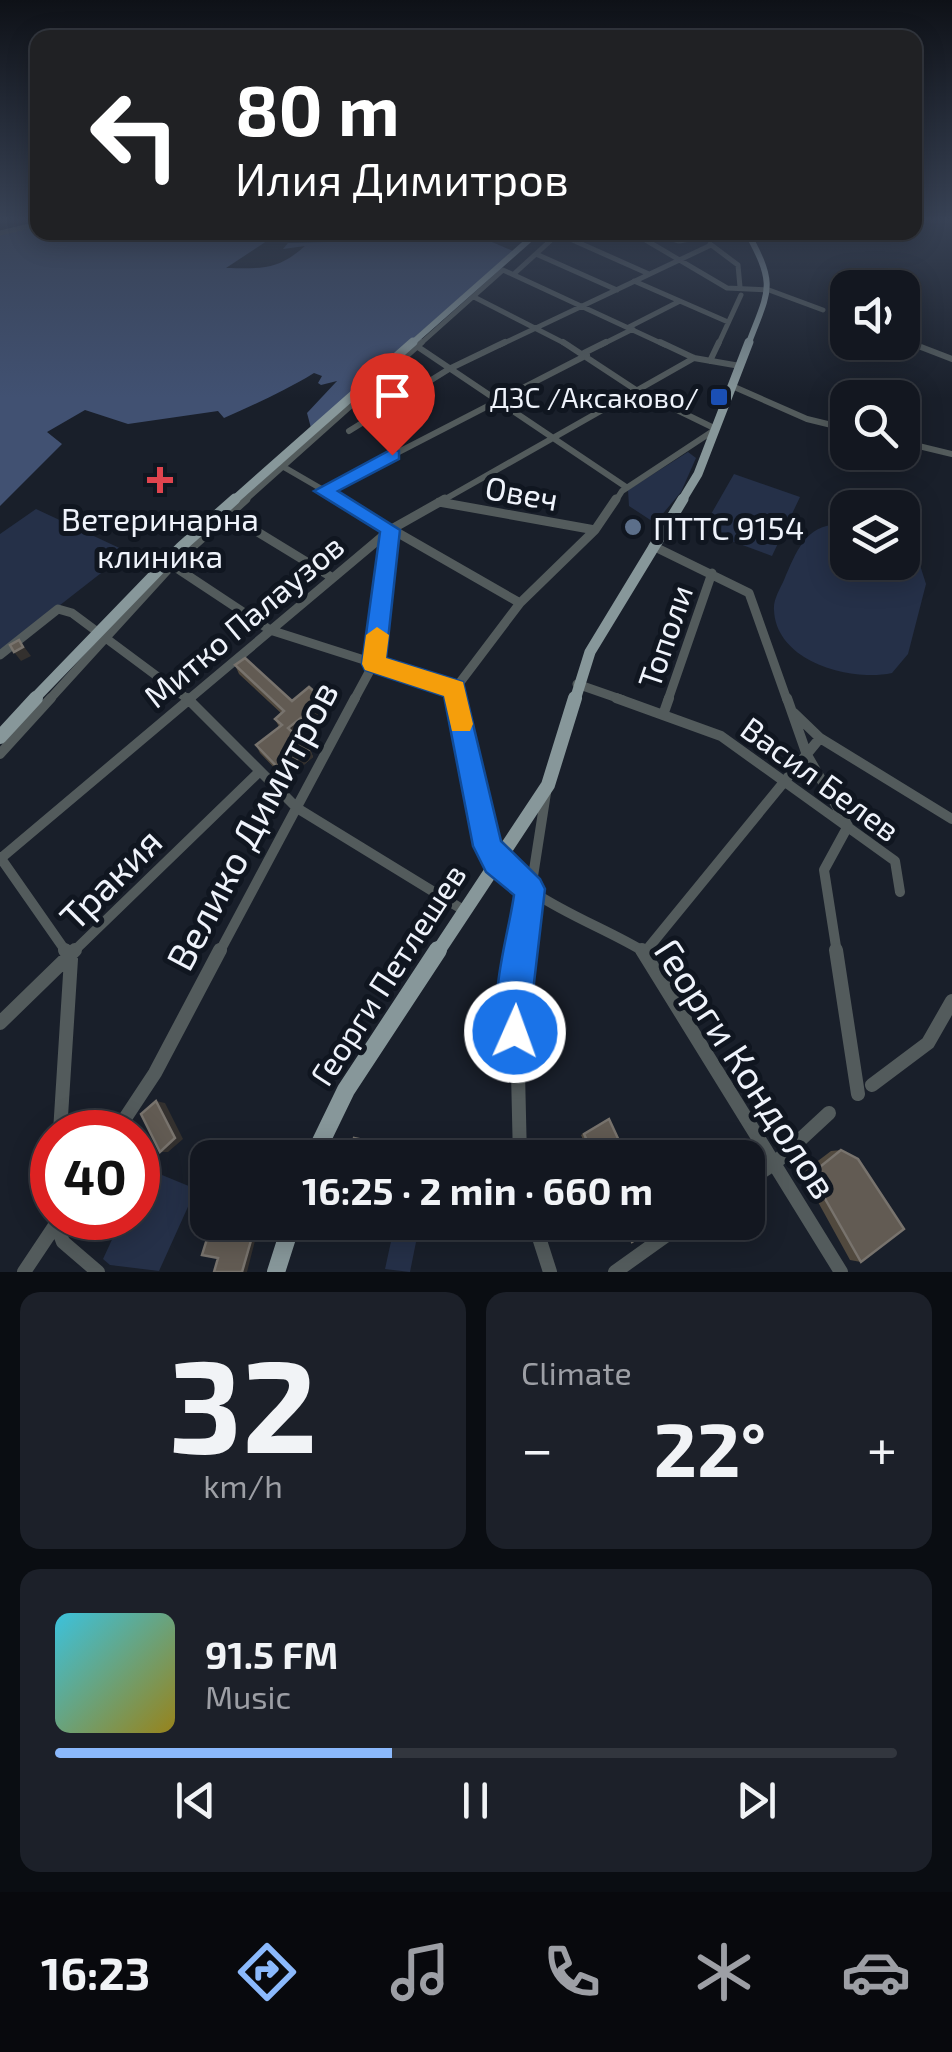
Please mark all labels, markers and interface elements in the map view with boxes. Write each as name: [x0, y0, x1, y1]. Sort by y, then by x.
text: 80 m: [235, 66, 400, 150]
icon: left: [70, 70, 200, 200]
text: Илия Димитров: [235, 151, 569, 205]
map controls: [830, 270, 920, 580]
button: sound: [830, 270, 920, 360]
pin: [350, 353, 435, 456]
icon: arrive: [365, 368, 420, 423]
place label: ДЗС /Аксаково/: [490, 380, 699, 414]
button: search: [830, 380, 920, 470]
marker: ДЗС /Аксаково/: [708, 386, 730, 408]
marker: Ветеринарна клиника: [147, 467, 173, 493]
street label: Овеч: [483, 467, 561, 517]
button: layers: [830, 490, 920, 580]
place label: Ветеринарна клиника: [61, 499, 259, 574]
place label: ПТТС 9154: [653, 508, 804, 546]
marker: ПТТС 9154: [622, 516, 644, 538]
street label: Митко Палаузов: [136, 526, 351, 715]
street label: Тополи: [629, 579, 699, 693]
street label: Велико Димитров: [155, 672, 347, 978]
street label: Васил Белев: [734, 708, 908, 848]
street label: Тракия: [49, 817, 171, 939]
street label: Георги Петлешев: [301, 856, 473, 1092]
street label: Георги Кондолов: [646, 929, 848, 1207]
position arrow: [463, 980, 567, 1084]
speed limit sign: 40: [30, 1110, 160, 1240]
text: 16:25 · 2 min · 660 m: [302, 1167, 653, 1213]
text: 32: [168, 1323, 318, 1479]
text: Climate: [521, 1353, 632, 1391]
text: 22°: [653, 1402, 766, 1492]
text: −: [521, 1414, 553, 1480]
text: +: [867, 1414, 897, 1480]
text: km/h: [203, 1466, 283, 1504]
text: 91.5 FM: [205, 1631, 338, 1677]
text: Music: [205, 1677, 291, 1715]
icon: previous: [168, 1773, 223, 1828]
icon: pause: [448, 1773, 503, 1828]
icon: next: [729, 1773, 784, 1828]
icon: directions: [232, 1937, 302, 2007]
icon: music: [385, 1937, 455, 2007]
icon: phone: [537, 1937, 607, 2007]
icon: climate: [689, 1937, 759, 2007]
icon: car: [841, 1937, 911, 2007]
text: 16:23: [41, 1945, 150, 1999]

